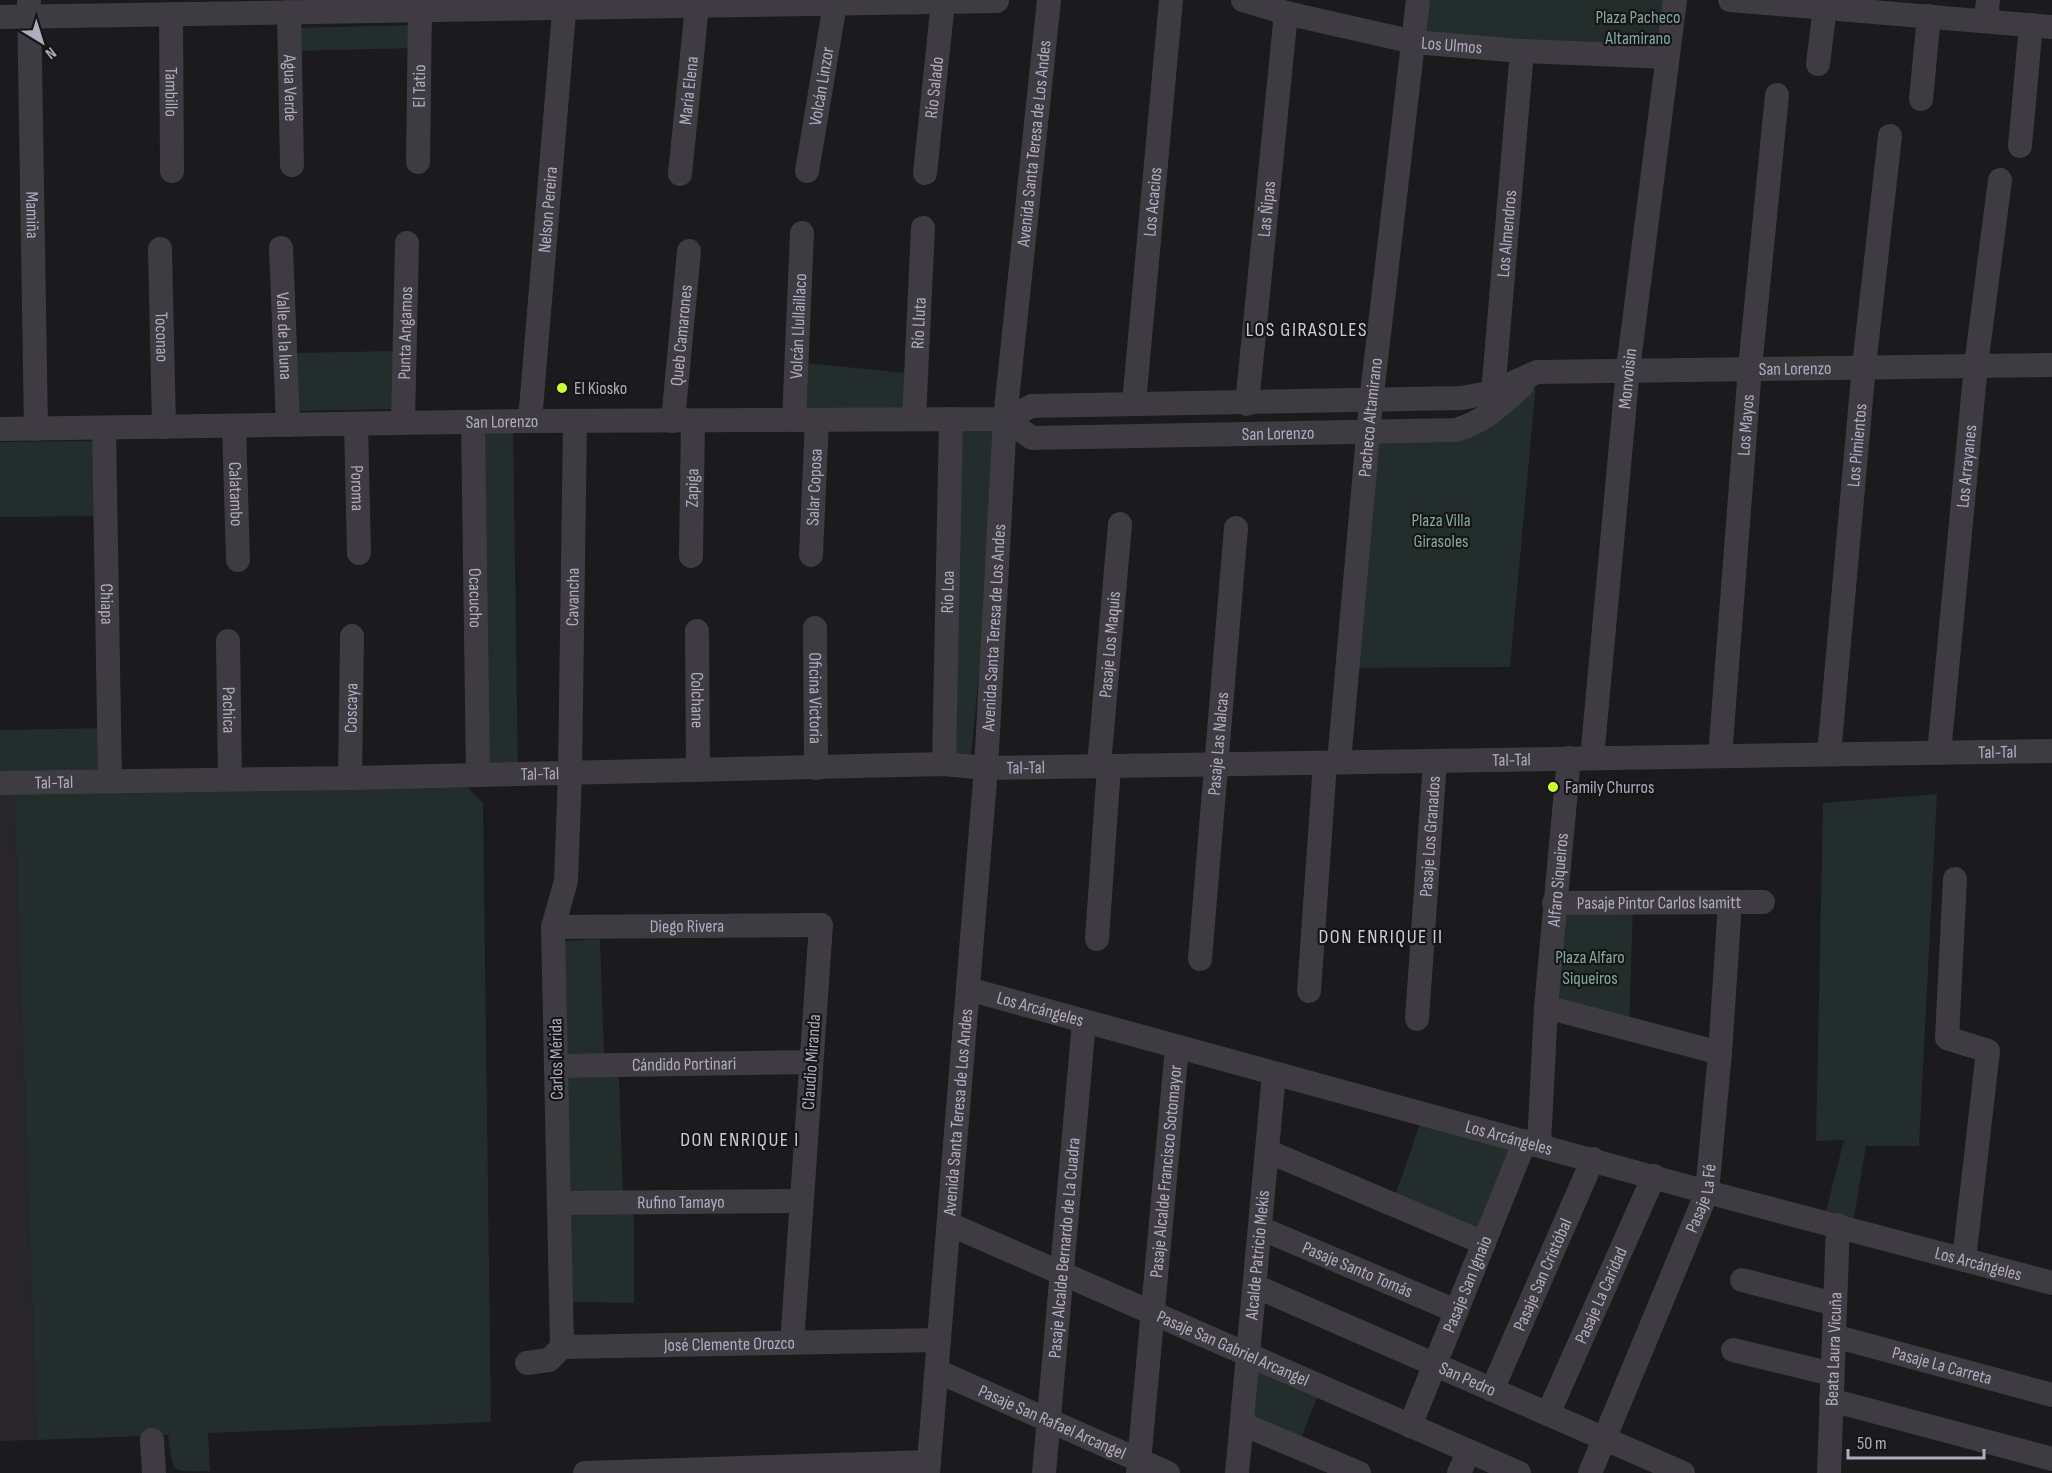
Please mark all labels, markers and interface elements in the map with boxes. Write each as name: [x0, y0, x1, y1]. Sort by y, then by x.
park label: Plaza Pacheco Altamirano: [1595, 7, 1681, 49]
north arrow: [12, 12, 72, 72]
street label: Los Ulmos: [1420, 33, 1483, 59]
street label: Avenida Santa Teresa de Los Andes: [1013, 39, 1056, 249]
text: N: [41, 43, 60, 63]
street label: Volcán Linzor: [805, 45, 839, 127]
street label: Agua Verde: [279, 53, 301, 122]
street label: María Elena: [675, 55, 703, 126]
street label: Río Salado: [921, 56, 948, 119]
street label: El Tatio: [409, 64, 430, 108]
street label: Tambillo: [160, 67, 182, 117]
street label: Nelson Pereira: [534, 166, 562, 254]
street label: Los Acacios: [1139, 166, 1167, 238]
street label: Las Ñipas: [1254, 180, 1280, 238]
street label: Los Almendros: [1493, 189, 1521, 278]
street label: Mamiña: [21, 191, 43, 239]
street label: Volcán Llullaillaco: [786, 273, 811, 379]
street label: Queb Camarones: [666, 284, 697, 387]
street label: Punta Angamos: [394, 286, 417, 380]
street label: Valle de la luna: [272, 292, 296, 380]
street label: Río Lluta: [907, 297, 931, 350]
street label: Toconao: [150, 312, 173, 362]
district label: LOS GIRASOLES: [1246, 318, 1368, 342]
street label: Monvoisin: [1614, 347, 1642, 410]
street label: Pacheco Altamirano: [1354, 357, 1387, 478]
street label: San Lorenzo: [1758, 358, 1831, 380]
place label: El Kiosko: [574, 378, 627, 399]
marker: El Kiosko: [555, 381, 569, 395]
street label: Los Mayos: [1733, 394, 1759, 457]
street label: Los Pimientos: [1843, 403, 1872, 488]
street label: San Lorenzo: [465, 411, 538, 433]
street label: San Lorenzo: [1241, 423, 1315, 445]
street label: Los Arrayanes: [1952, 424, 1981, 509]
street label: Salar Coposa: [802, 448, 827, 526]
street label: Calatambo: [224, 461, 247, 527]
street label: Poroma: [346, 465, 368, 511]
street label: Zapiga: [682, 468, 703, 508]
park label: Plaza Villa Girasoles: [1411, 510, 1471, 552]
street label: Avenida Santa Teresa de Los Andes: [978, 524, 1010, 733]
street label: Ocacucho: [464, 568, 486, 628]
street label: Cavancha: [562, 568, 584, 626]
street label: Río Loa: [937, 570, 959, 614]
street label: Chiapa: [96, 583, 117, 625]
street label: Pasaje Los Maquis: [1095, 590, 1125, 699]
street label: Oficina Victoria: [804, 652, 826, 744]
street label: Colchane: [686, 672, 708, 728]
street label: Coscaya: [341, 683, 362, 733]
street label: Pachica: [218, 687, 239, 733]
street label: Pasaje Las Nalcas: [1204, 691, 1233, 796]
street label: Tal-Tal: [1978, 742, 2017, 763]
street label: Tal-Tal: [1492, 749, 1531, 771]
street label: Tal-Tal: [1006, 757, 1045, 779]
street label: Tal-Tal: [520, 763, 559, 785]
street label: Tal-Tal: [35, 772, 73, 794]
street label: Pasaje Los Granados: [1416, 775, 1445, 898]
place label: Family Churros: [1565, 777, 1654, 798]
marker: Family Churros: [1546, 780, 1560, 794]
street label: Alfaro Siqueiros: [1543, 832, 1573, 929]
street label: Pasaje Pintor Carlos Isamitt: [1577, 892, 1742, 914]
street label: Diego Rivera: [650, 916, 724, 937]
district label: DON ENRIQUE II: [1318, 925, 1444, 949]
park label: Plaza Alfaro Siqueiros: [1555, 947, 1625, 989]
street label: Los Arcángeles: [994, 987, 1086, 1031]
street label: Avenida Santa Teresa de Los Andes: [939, 1008, 977, 1217]
street label: Claudio Miranda: [798, 1014, 825, 1111]
street label: Carlos Mérida: [545, 1018, 568, 1100]
street label: Cándido Portinari: [632, 1053, 736, 1076]
street label: Pasaje Alcalde Francisco Sotomayor: [1146, 1064, 1186, 1279]
street label: Los Arcángeles: [1463, 1116, 1555, 1160]
district label: DON ENRIQUE I: [680, 1128, 800, 1152]
street label: Pasaje Alcalde Bernardo de La Cuadra: [1044, 1137, 1085, 1359]
street label: Pasaje La Fé: [1681, 1163, 1721, 1236]
street label: Alcalde Patricio Mekis: [1241, 1189, 1274, 1322]
street label: Rufino Tamayo: [637, 1192, 725, 1213]
street label: Pasaje San Cristóbal: [1509, 1215, 1577, 1334]
street label: Pasaje San Ignaio: [1439, 1233, 1497, 1336]
street label: Pasaje Santo Tomás: [1299, 1237, 1416, 1302]
street label: Los Arcángeles: [1932, 1243, 2024, 1286]
street label: Pasaje La Caridad: [1571, 1244, 1632, 1347]
street label: Beata Laura Vicuña: [1821, 1292, 1847, 1407]
street label: Pasaje San Gabriel Arcangel: [1154, 1306, 1312, 1391]
street label: José Clemente Orozco: [663, 1333, 795, 1356]
street label: Pasaje La Carreta: [1890, 1342, 1994, 1389]
street label: San Pedro: [1436, 1358, 1499, 1401]
street label: Pasaje San Rafael Arcangel: [975, 1381, 1129, 1464]
scale bar: [1848, 1422, 1984, 1460]
text: 50 m: [1857, 1433, 1887, 1454]

